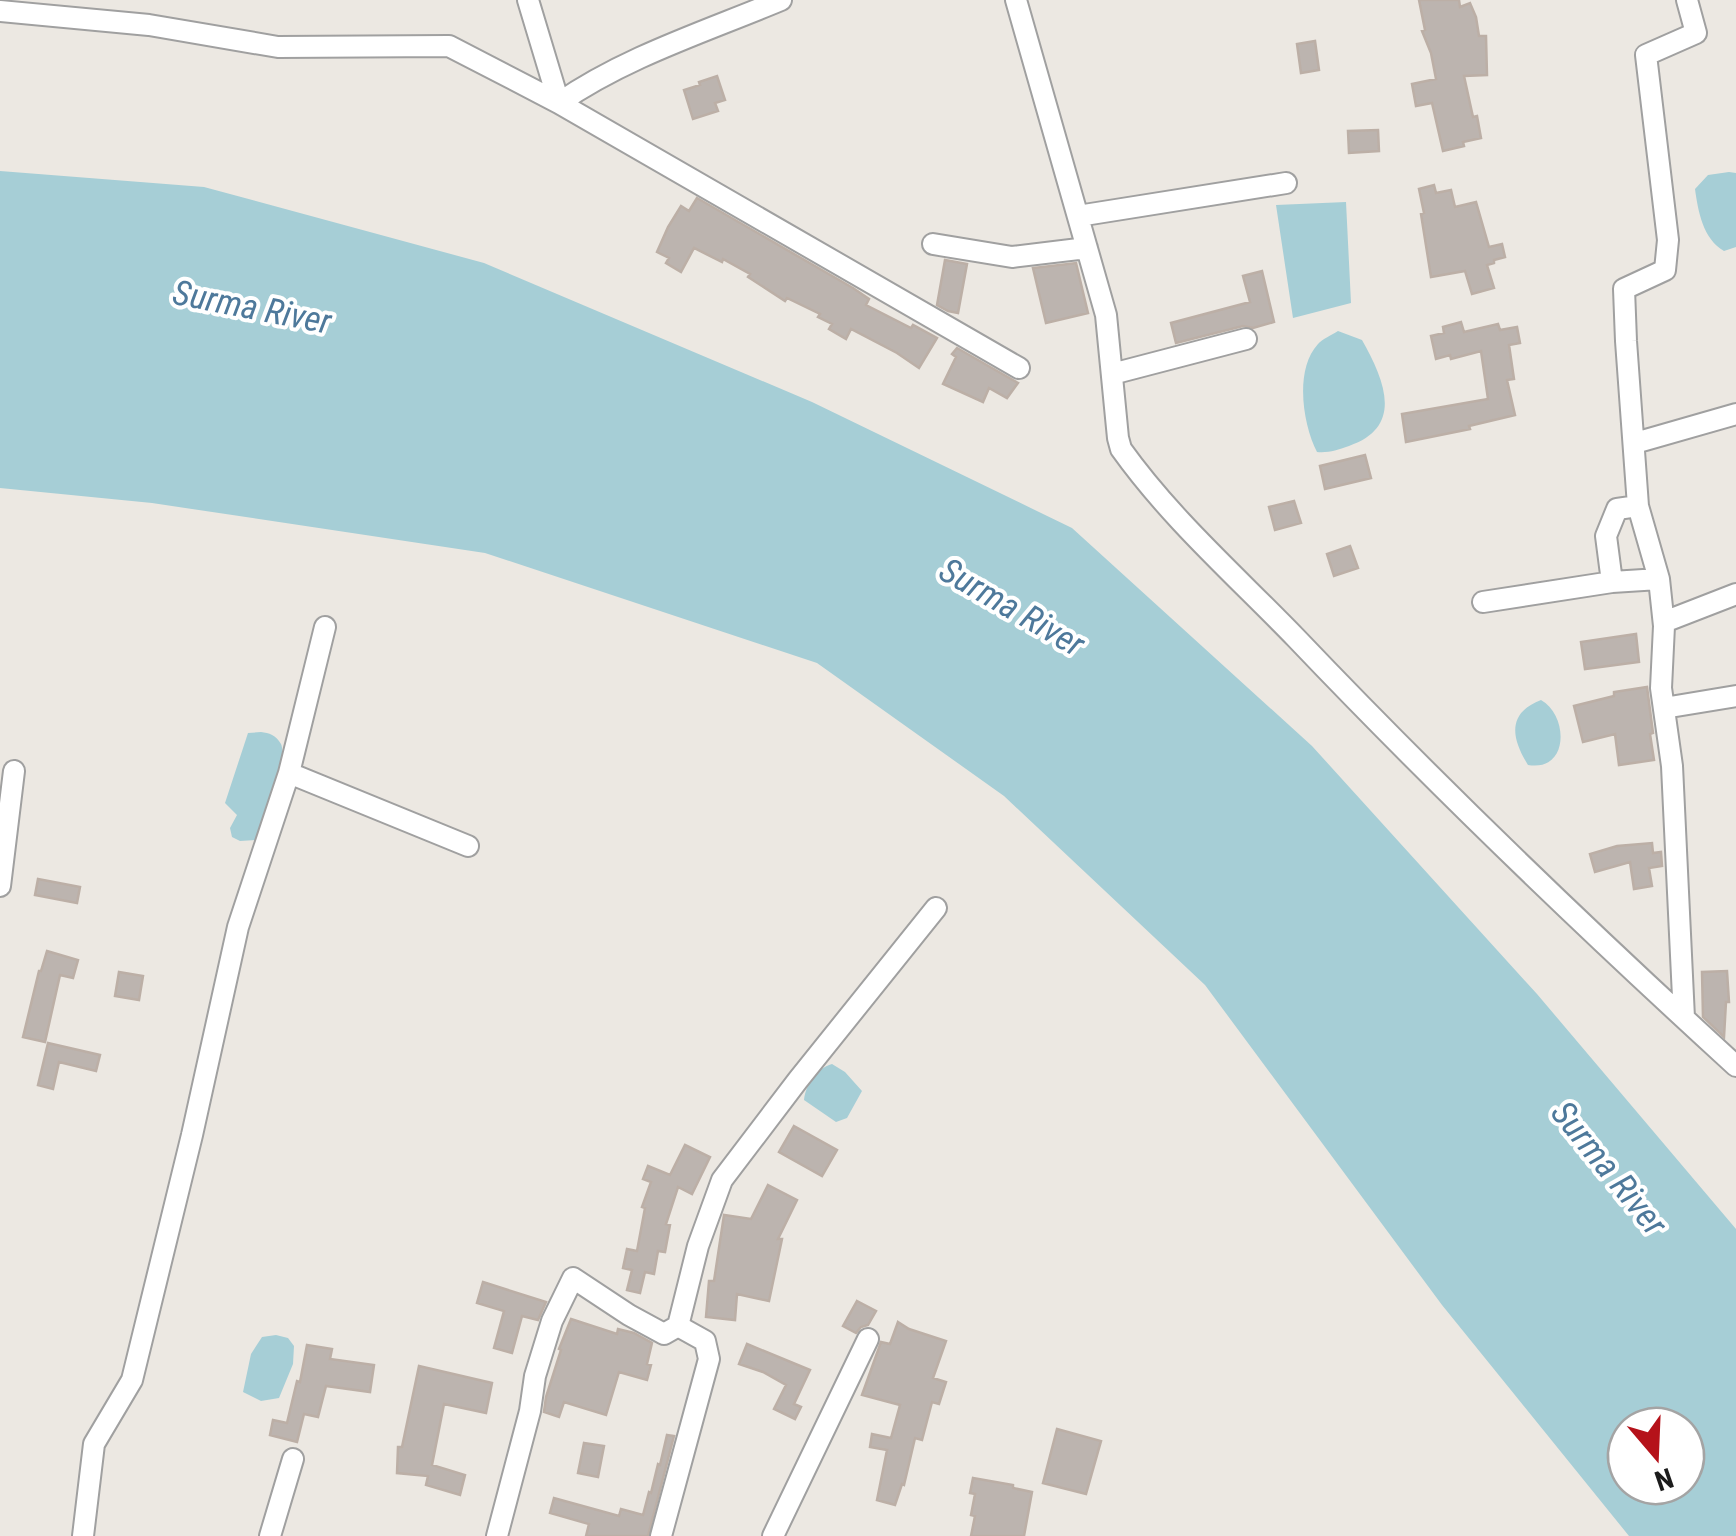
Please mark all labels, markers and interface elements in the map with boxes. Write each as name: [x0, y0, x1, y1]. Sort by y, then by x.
water label: Surma River: [169, 272, 335, 343]
water label: Surma River: [932, 550, 1092, 666]
water label: Surma River: [1542, 1093, 1675, 1244]
north arrow: [1606, 1406, 1706, 1506]
text: N: [1650, 1461, 1677, 1498]

